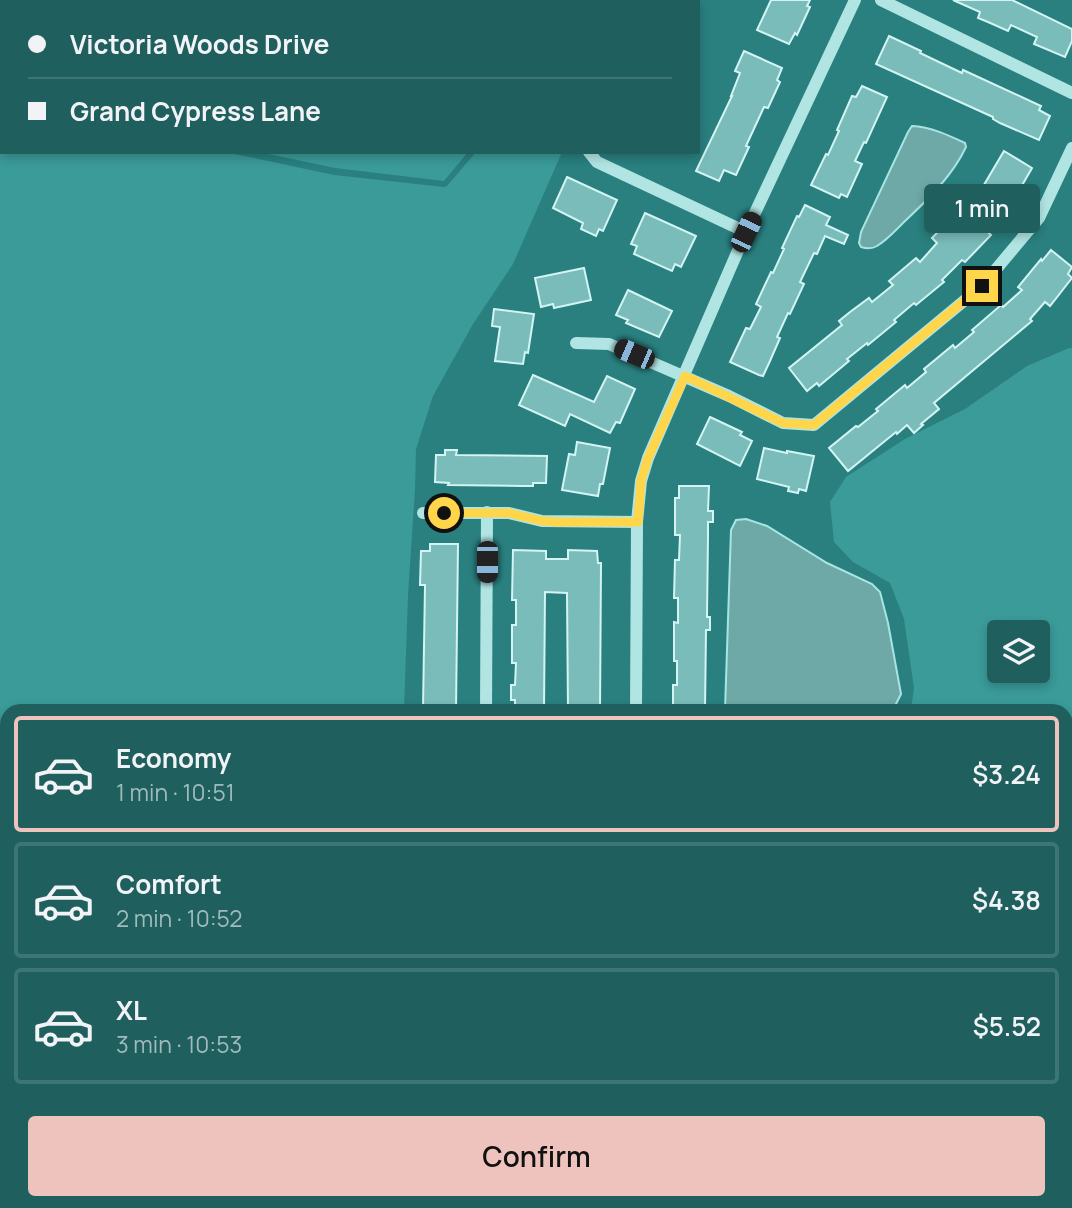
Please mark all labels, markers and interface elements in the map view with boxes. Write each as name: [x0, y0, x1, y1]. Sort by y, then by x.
text: Victoria Woods Drive: [70, 26, 330, 62]
text: Grand Cypress Lane: [70, 93, 321, 129]
callout: 1 min: [924, 184, 1040, 233]
text: 1 min: [955, 192, 1009, 224]
car: [728, 209, 765, 255]
route end: [966, 270, 998, 302]
car: [611, 336, 658, 372]
route start: [428, 497, 460, 529]
car: [477, 541, 498, 583]
map controls: [987, 620, 1050, 683]
button: layers: [987, 620, 1050, 683]
text: Economy: [116, 740, 231, 776]
icon: car: [32, 743, 95, 806]
text: $3.24: [972, 756, 1041, 792]
text: 1 min · 10:51: [116, 776, 235, 808]
text: Comfort: [116, 866, 222, 902]
icon: car: [32, 869, 95, 932]
text: $4.38: [972, 882, 1041, 918]
text: 2 min · 10:52: [116, 902, 242, 934]
text: XL: [116, 992, 147, 1028]
icon: car: [32, 995, 95, 1058]
text: $5.52: [973, 1008, 1041, 1044]
text: 3 min · 10:53: [116, 1028, 242, 1060]
button: Confirm: [28, 1116, 1045, 1196]

